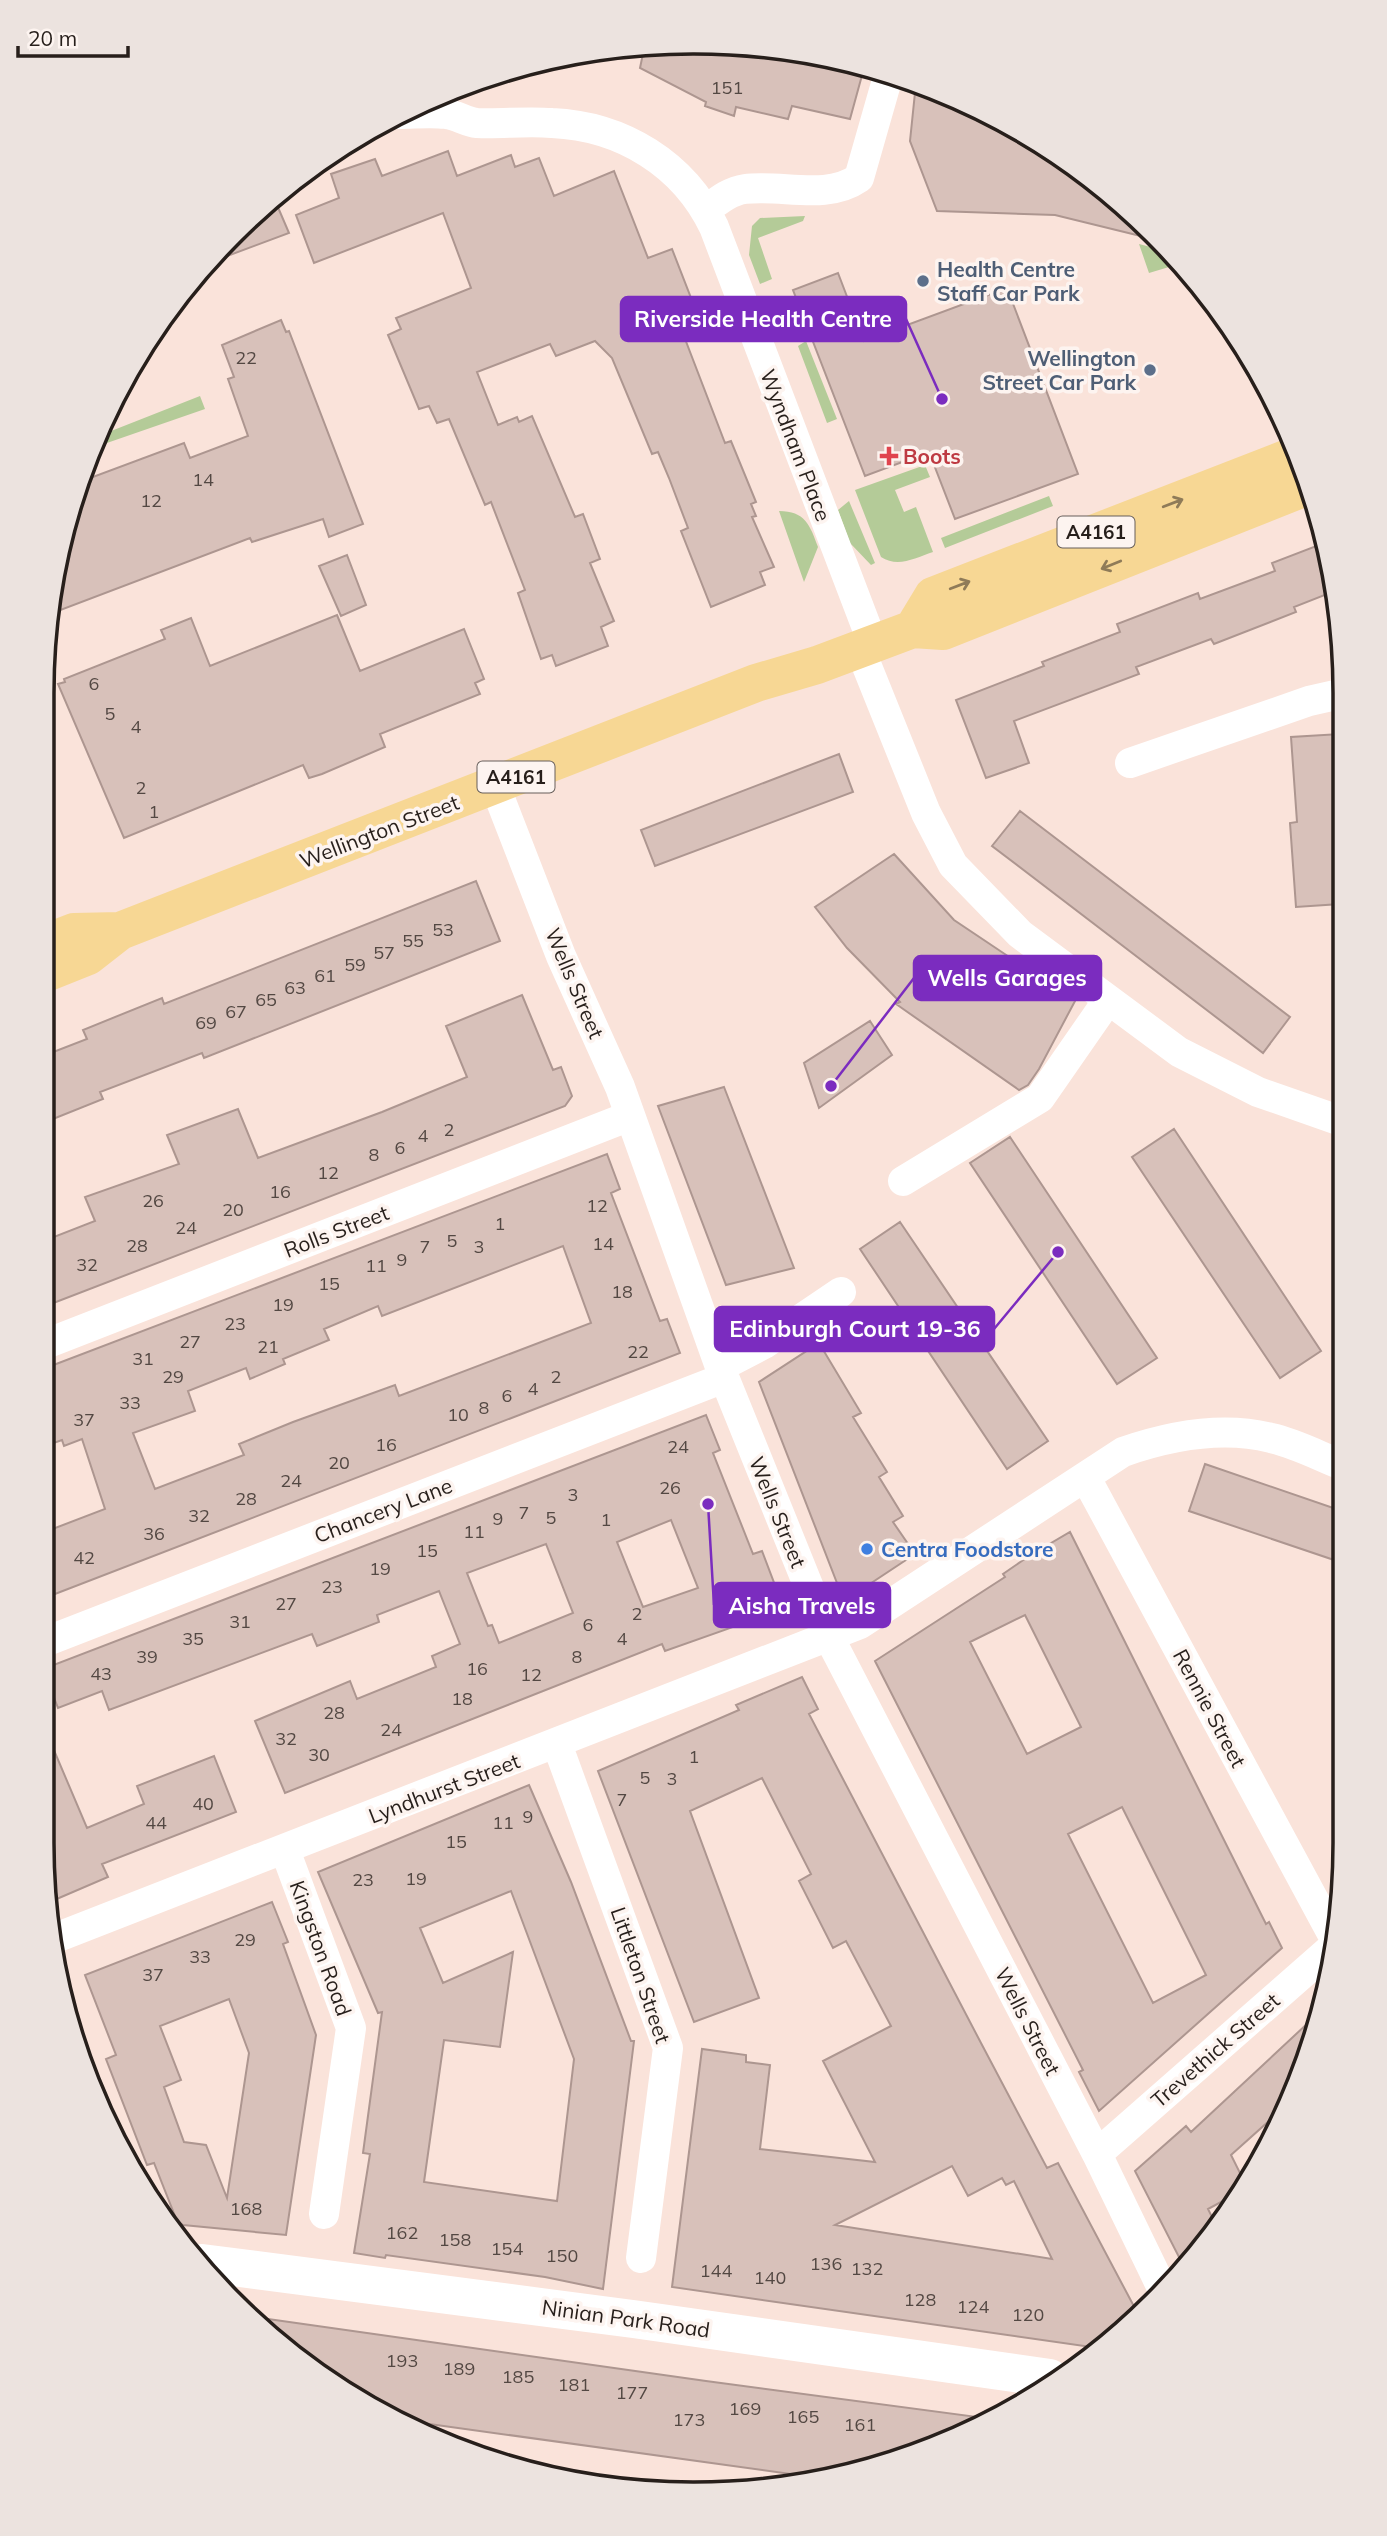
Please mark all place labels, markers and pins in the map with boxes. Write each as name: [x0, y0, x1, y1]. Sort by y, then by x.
place label: Health Centre Staff Car Park: [937, 256, 1080, 306]
marker: Health Centre Staff Car Park: [915, 273, 931, 289]
callout: Riverside Health Centre: [621, 297, 906, 341]
place label: Wellington Street Car Park: [982, 345, 1136, 395]
marker: Wellington Street Car Park: [1142, 362, 1158, 378]
place label: Boots: [903, 443, 961, 469]
marker: Boots: [881, 448, 897, 464]
callout: Wells Garages: [914, 956, 1101, 1000]
callout: Edinburgh Court 19-36: [715, 1307, 994, 1351]
place label: Centra Foodstore: [881, 1536, 1054, 1562]
marker: Centra Foodstore: [859, 1541, 875, 1557]
callout: Aisha Travels: [714, 1583, 890, 1627]

